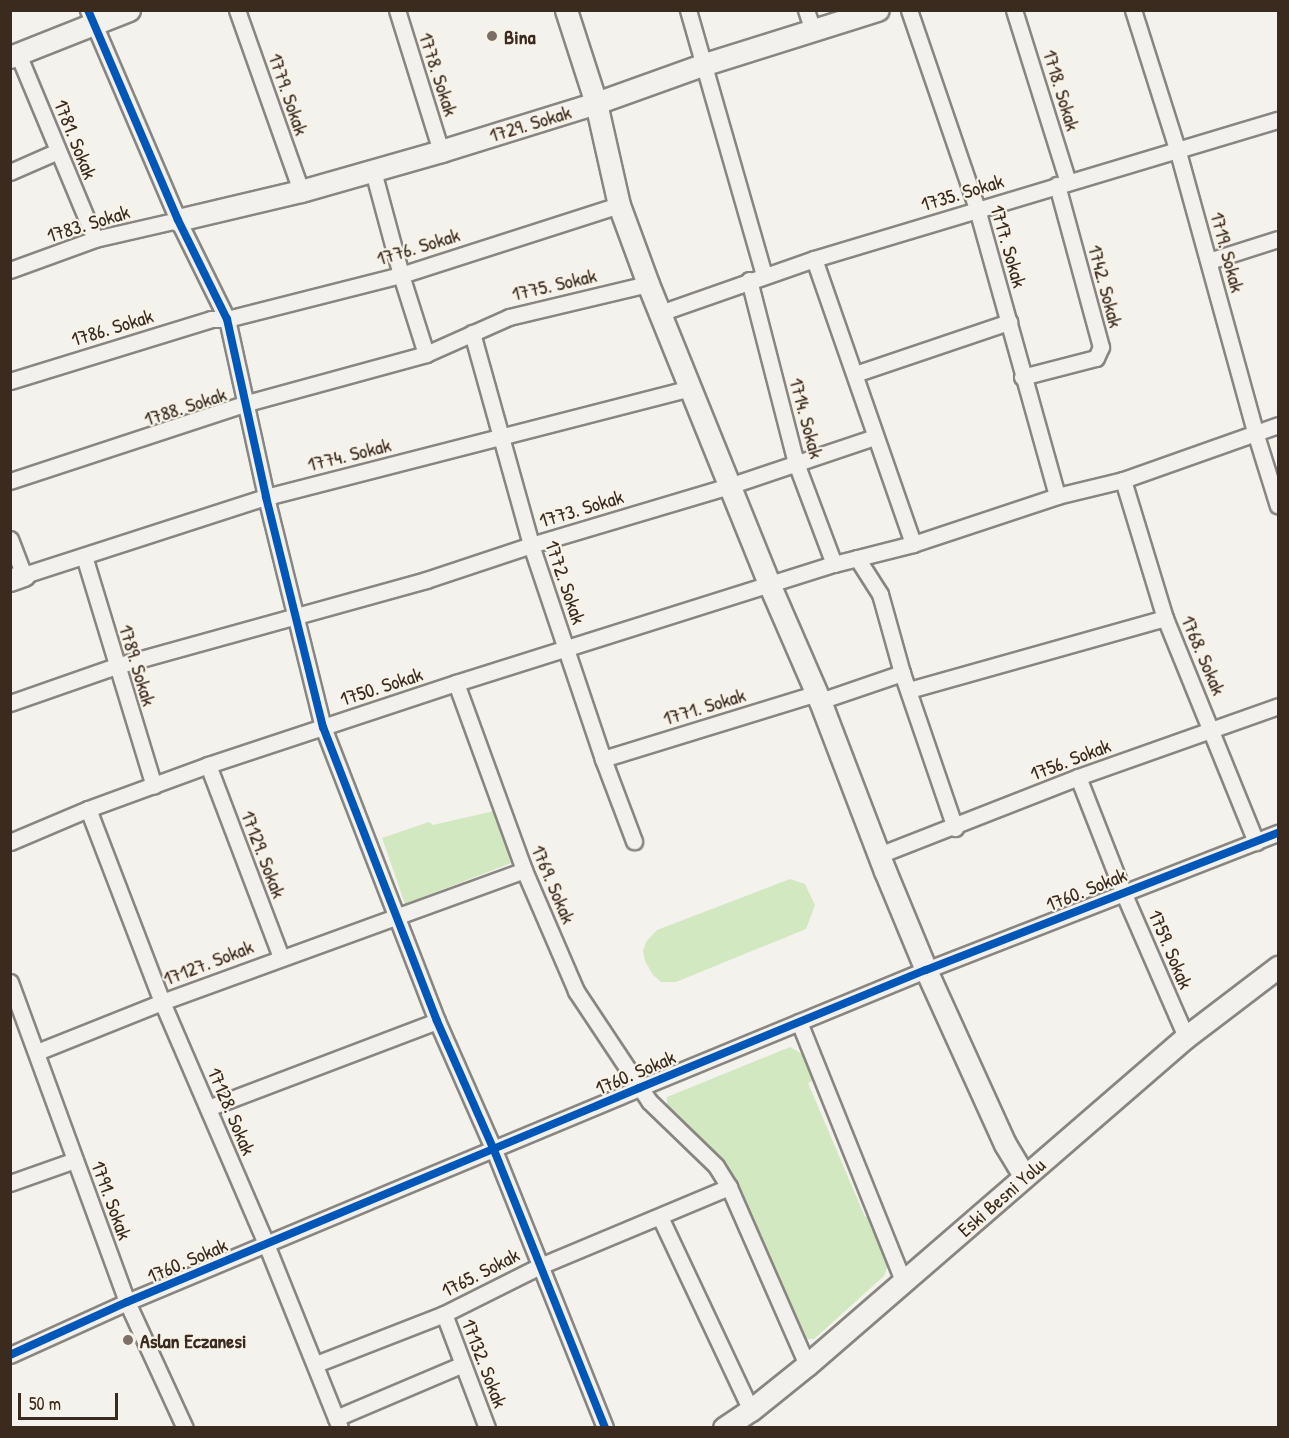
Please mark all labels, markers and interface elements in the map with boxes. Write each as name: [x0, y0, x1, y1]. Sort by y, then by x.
place label: Bina: [504, 24, 535, 48]
street label: 1778. Sokak: [414, 29, 464, 119]
marker: Bina: [485, 29, 499, 43]
street label: 1718. Sokak: [1038, 46, 1086, 134]
street label: 1779. Sokak: [264, 50, 314, 138]
street label: 1781. Sokak: [49, 96, 103, 182]
street label: 1729. Sokak: [486, 99, 574, 147]
street label: 1735. Sokak: [918, 168, 1006, 216]
street label: 1783. Sokak: [44, 199, 132, 247]
street label: 1717. Sokak: [986, 202, 1032, 290]
street label: 1719. Sokak: [1206, 209, 1250, 295]
street label: 1776. Sokak: [374, 222, 462, 270]
street label: 1742. Sokak: [1083, 242, 1129, 330]
street label: 1775. Sokak: [509, 263, 599, 305]
street label: 1786. Sokak: [68, 303, 156, 351]
street label: 1714. Sokak: [785, 375, 829, 461]
street label: 1788. Sokak: [141, 381, 229, 431]
street label: 1774. Sokak: [305, 432, 393, 476]
street label: 1773. Sokak: [536, 484, 626, 532]
street label: 1772. Sokak: [540, 537, 592, 627]
street label: 1768. Sokak: [1176, 611, 1232, 699]
street label: 1789. Sokak: [114, 621, 162, 709]
street label: 1750. Sokak: [337, 661, 425, 711]
street label: 1771. Sokak: [660, 682, 748, 730]
street label: 1756. Sokak: [1026, 733, 1114, 785]
street label: 17129. Sokak: [236, 807, 292, 901]
street label: 1769. Sokak: [527, 841, 581, 927]
street label: 1760. Sokak: [1042, 862, 1130, 916]
street label: 1759. Sokak: [1144, 906, 1198, 992]
street label: 17127. Sokak: [160, 934, 256, 990]
street label: 1760. Sokak: [591, 1044, 679, 1100]
street label: 17128. Sokak: [203, 1064, 261, 1158]
street label: Eski Besni Yolu: [952, 1152, 1050, 1242]
street label: 1791. Sokak: [87, 1157, 137, 1243]
street label: 1760. Sokak: [143, 1232, 231, 1288]
street label: 1765. Sokak: [437, 1242, 523, 1302]
street label: 17132. Sokak: [457, 1315, 513, 1411]
place label: Aslan Eczanesi: [140, 1328, 246, 1352]
marker: Aslan Eczanesi: [121, 1333, 135, 1347]
scale bar: [21, 1381, 122, 1419]
text: 50 m: [29, 1391, 61, 1416]

